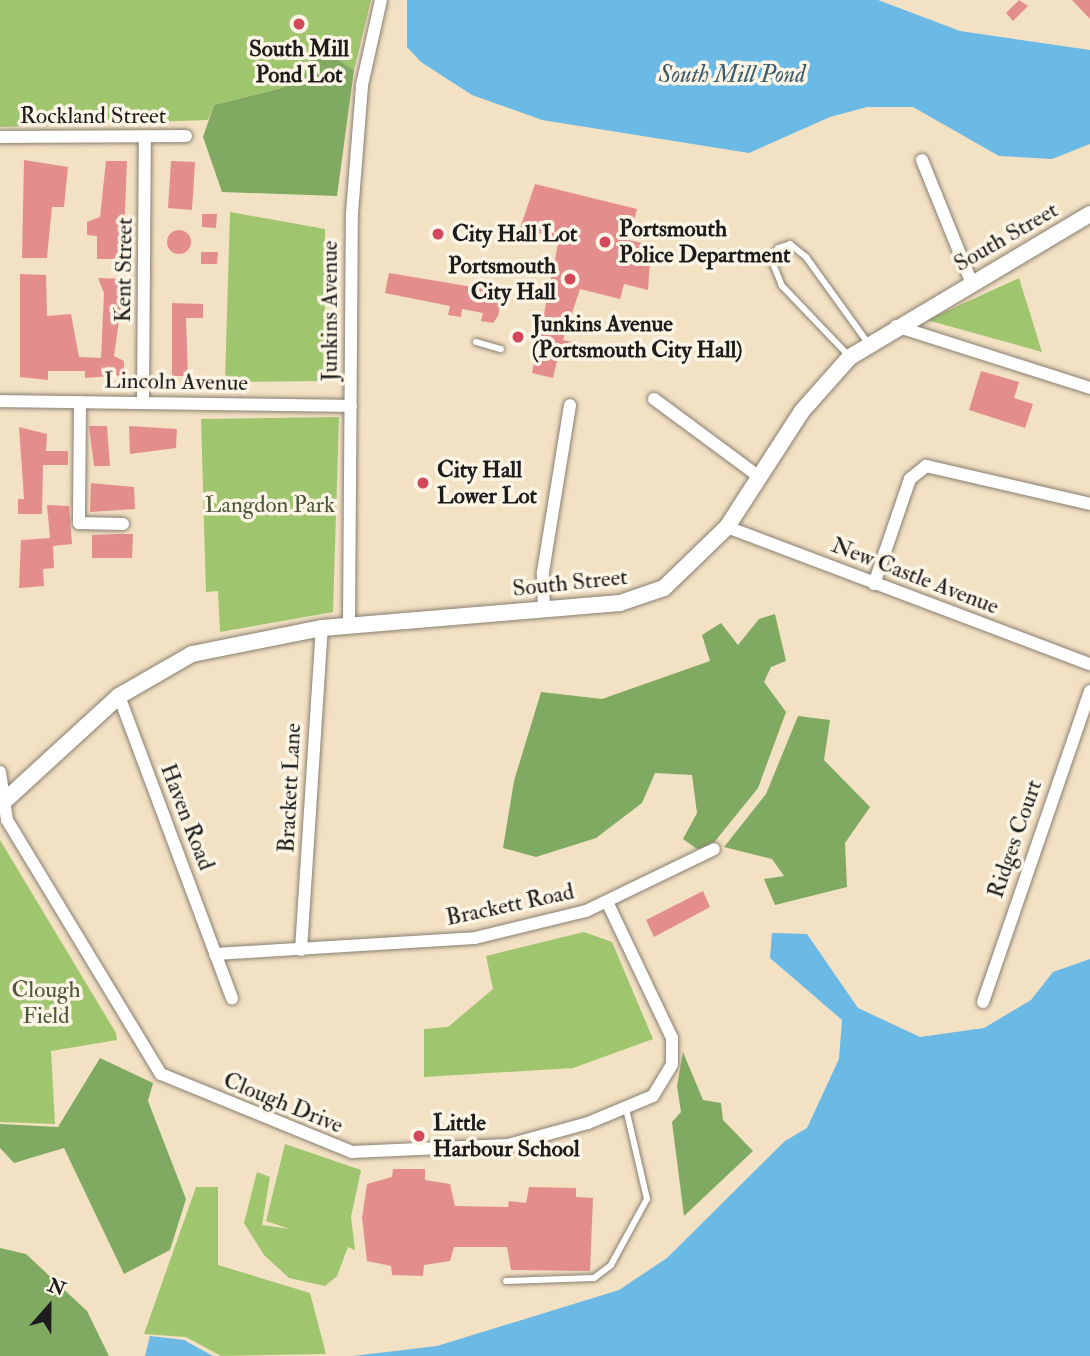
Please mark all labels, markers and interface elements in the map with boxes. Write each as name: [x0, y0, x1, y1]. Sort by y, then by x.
marker: South Mill Pond Lot: [291, 16, 307, 32]
place label: South Mill Pond Lot: [249, 35, 349, 89]
water label: South Mill Pond: [659, 61, 805, 89]
street label: Rockland Street: [20, 102, 166, 130]
street label: South Street: [949, 196, 1063, 278]
place label: Portsmouth Police Department: [619, 215, 790, 269]
street label: Kent Street: [109, 217, 139, 323]
place label: City Hall Lot: [452, 220, 577, 248]
marker: City Hall Lot: [430, 226, 446, 242]
marker: Portsmouth Police Department: [597, 234, 613, 250]
street label: Junkins Avenue: [316, 241, 344, 381]
place label: Portsmouth City Hall: [448, 252, 556, 306]
marker: Portsmouth City Hall: [562, 271, 578, 287]
place label: Junkins Avenue (Portsmouth City Hall): [532, 310, 742, 364]
marker: Junkins Avenue (Portsmouth City Hall): [510, 329, 526, 345]
street label: Lincoln Avenue: [104, 367, 248, 397]
place label: City Hall Lower Lot: [437, 456, 537, 510]
marker: City Hall Lower Lot: [415, 475, 431, 491]
park label: Langdon Park: [205, 491, 335, 519]
street label: New Castle Avenue: [827, 531, 1003, 621]
street label: South Street: [511, 563, 629, 603]
street label: Brackett Lane: [273, 722, 307, 854]
street label: Haven Road: [154, 760, 220, 874]
street label: Ridges Court: [982, 776, 1048, 902]
street label: Brackett Road: [443, 878, 577, 932]
park label: Clough Field: [12, 976, 80, 1030]
street label: Clough Drive: [219, 1067, 347, 1139]
place label: Little Harbour School: [433, 1109, 580, 1163]
marker: Little Harbour School: [411, 1128, 427, 1144]
north arrow: [14, 1272, 84, 1342]
text: N: [44, 1273, 69, 1302]

